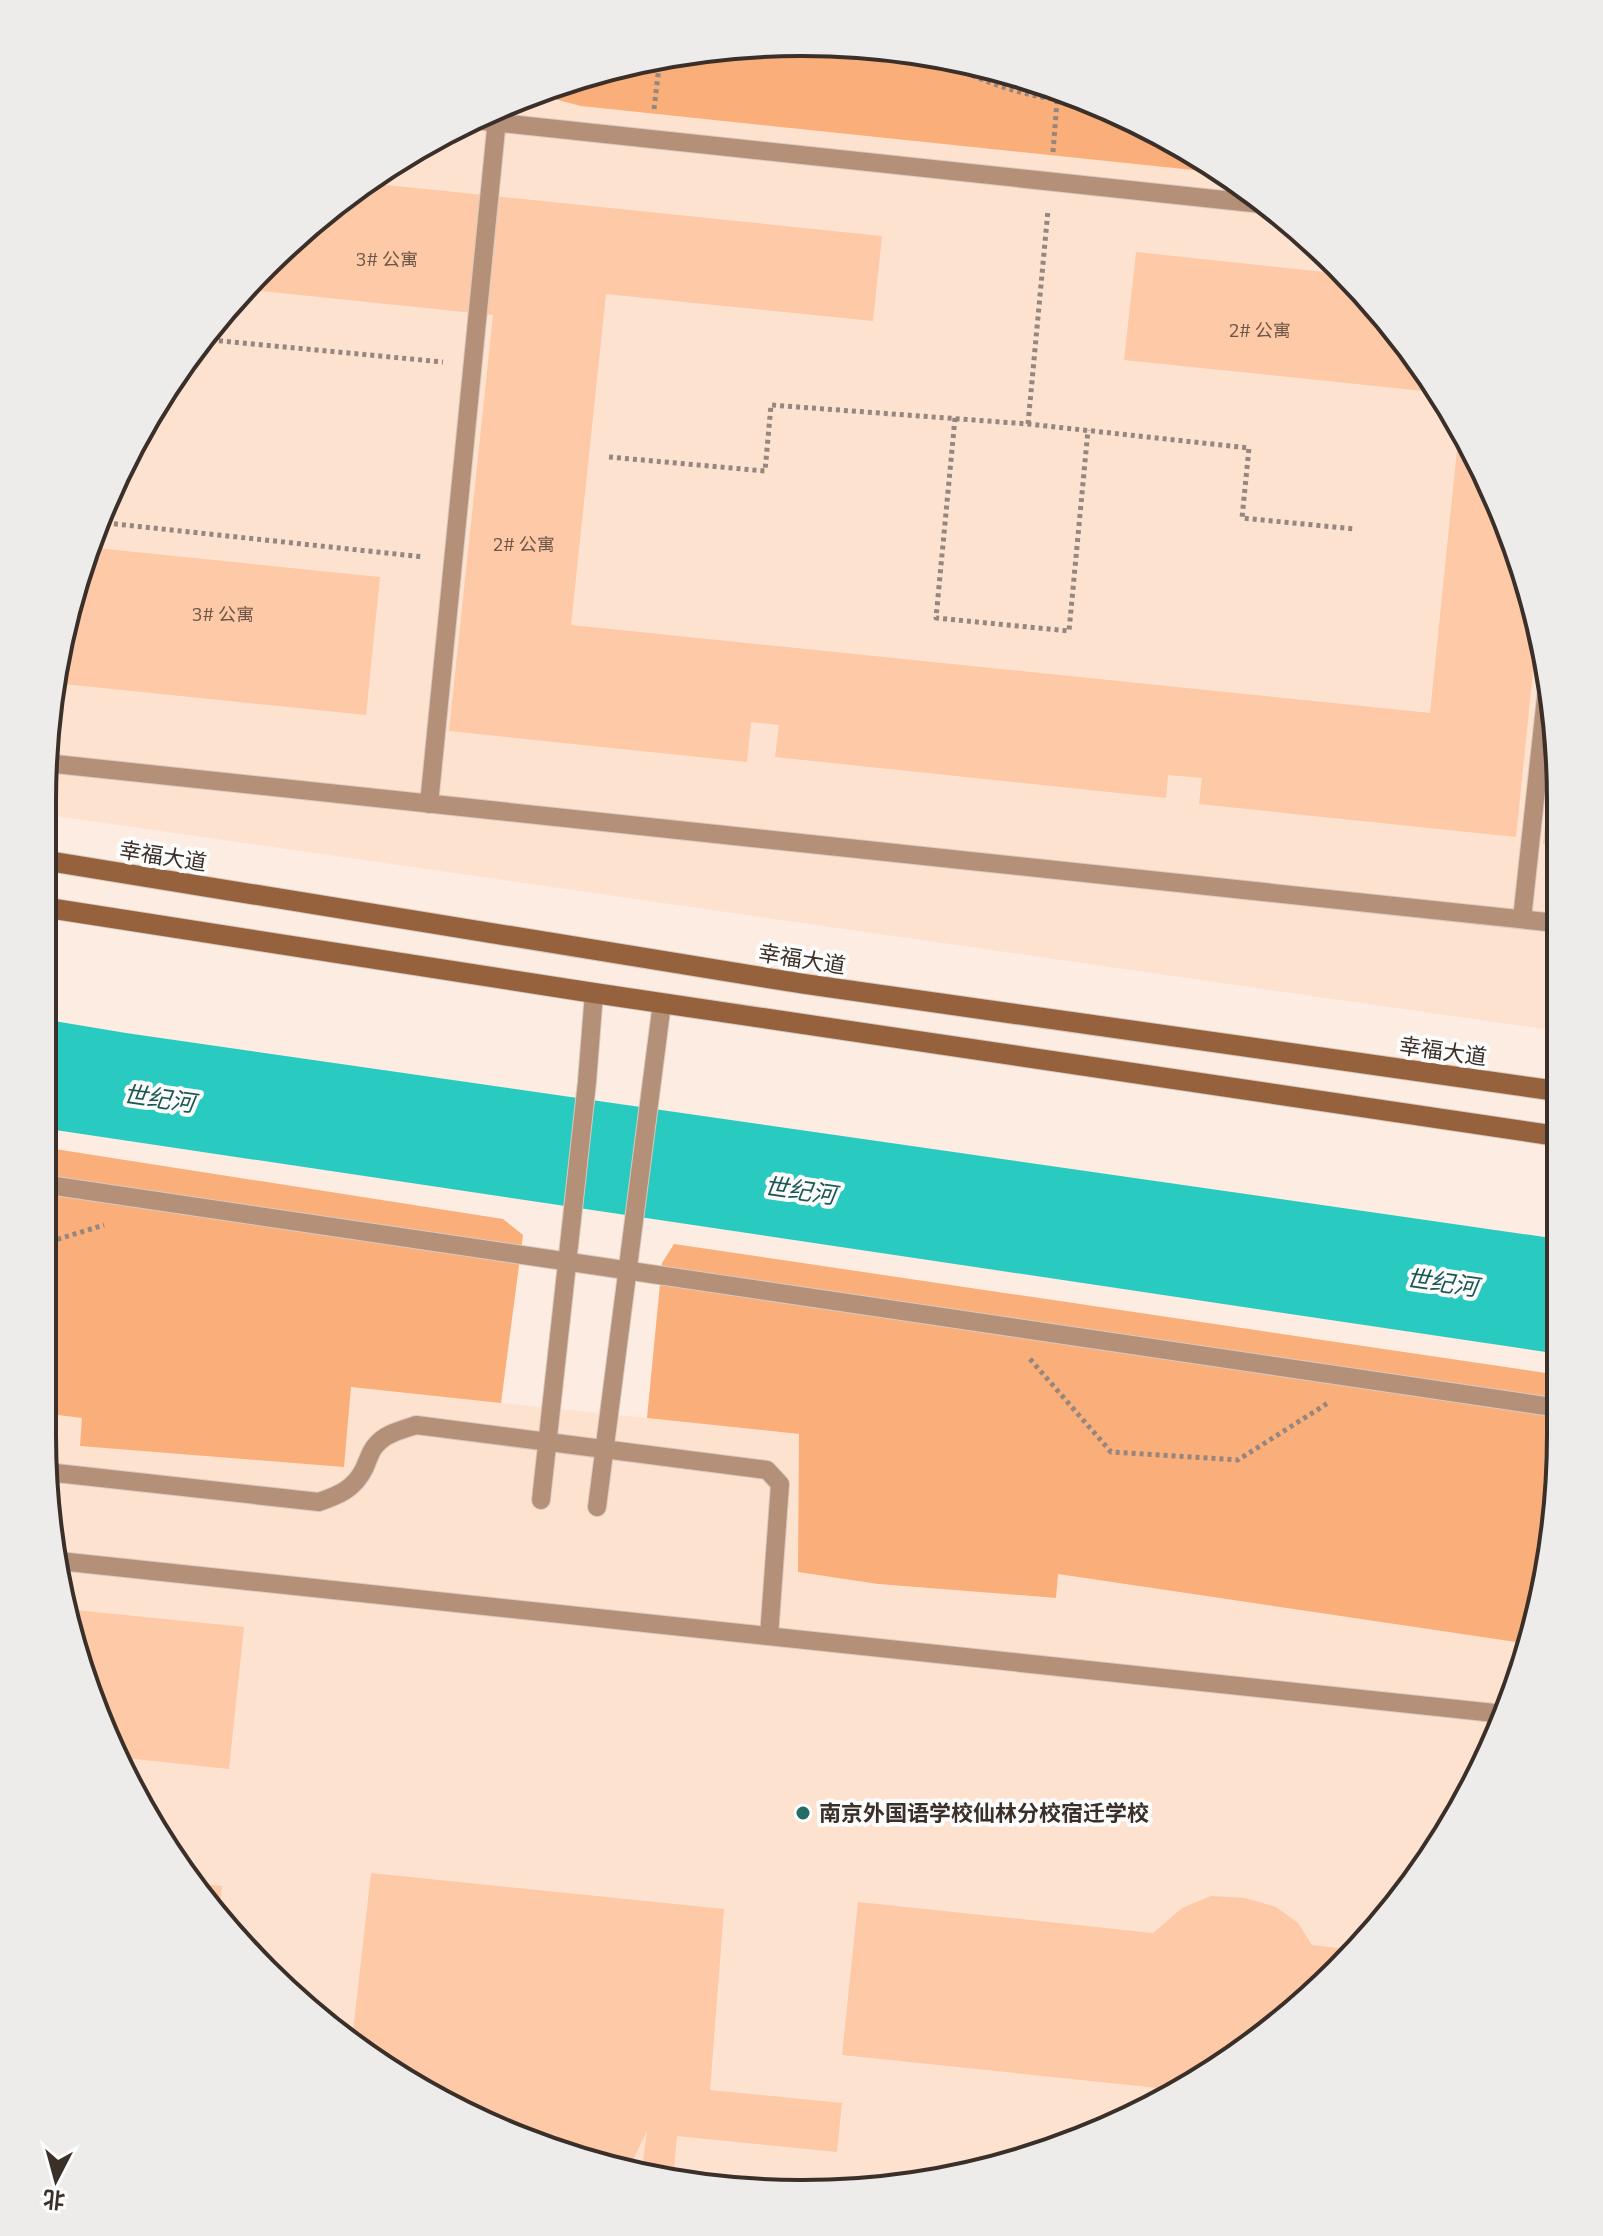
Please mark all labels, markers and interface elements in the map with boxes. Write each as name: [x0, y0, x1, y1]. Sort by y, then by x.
house number: 3# 公寓: [356, 249, 418, 271]
house number: 2# 公寓: [1229, 320, 1291, 342]
house number: 2# 公寓: [493, 534, 555, 556]
house number: 3# 公寓: [192, 604, 254, 626]
street label: 幸福大道: [117, 836, 208, 877]
street label: 幸福大道: [756, 939, 847, 980]
street label: 幸福大道: [1397, 1032, 1488, 1071]
water label: 世纪河: [121, 1080, 201, 1118]
water label: 世纪河: [762, 1172, 842, 1210]
water label: 世纪河: [1404, 1264, 1484, 1302]
place label: 南京外国语学校仙林分校宿迁学校: [819, 1800, 1149, 1827]
marker: 南京外国语学校仙林分校宿迁学校: [794, 1804, 812, 1822]
north arrow: [16, 2140, 96, 2220]
text: 北: [42, 2185, 66, 2214]

